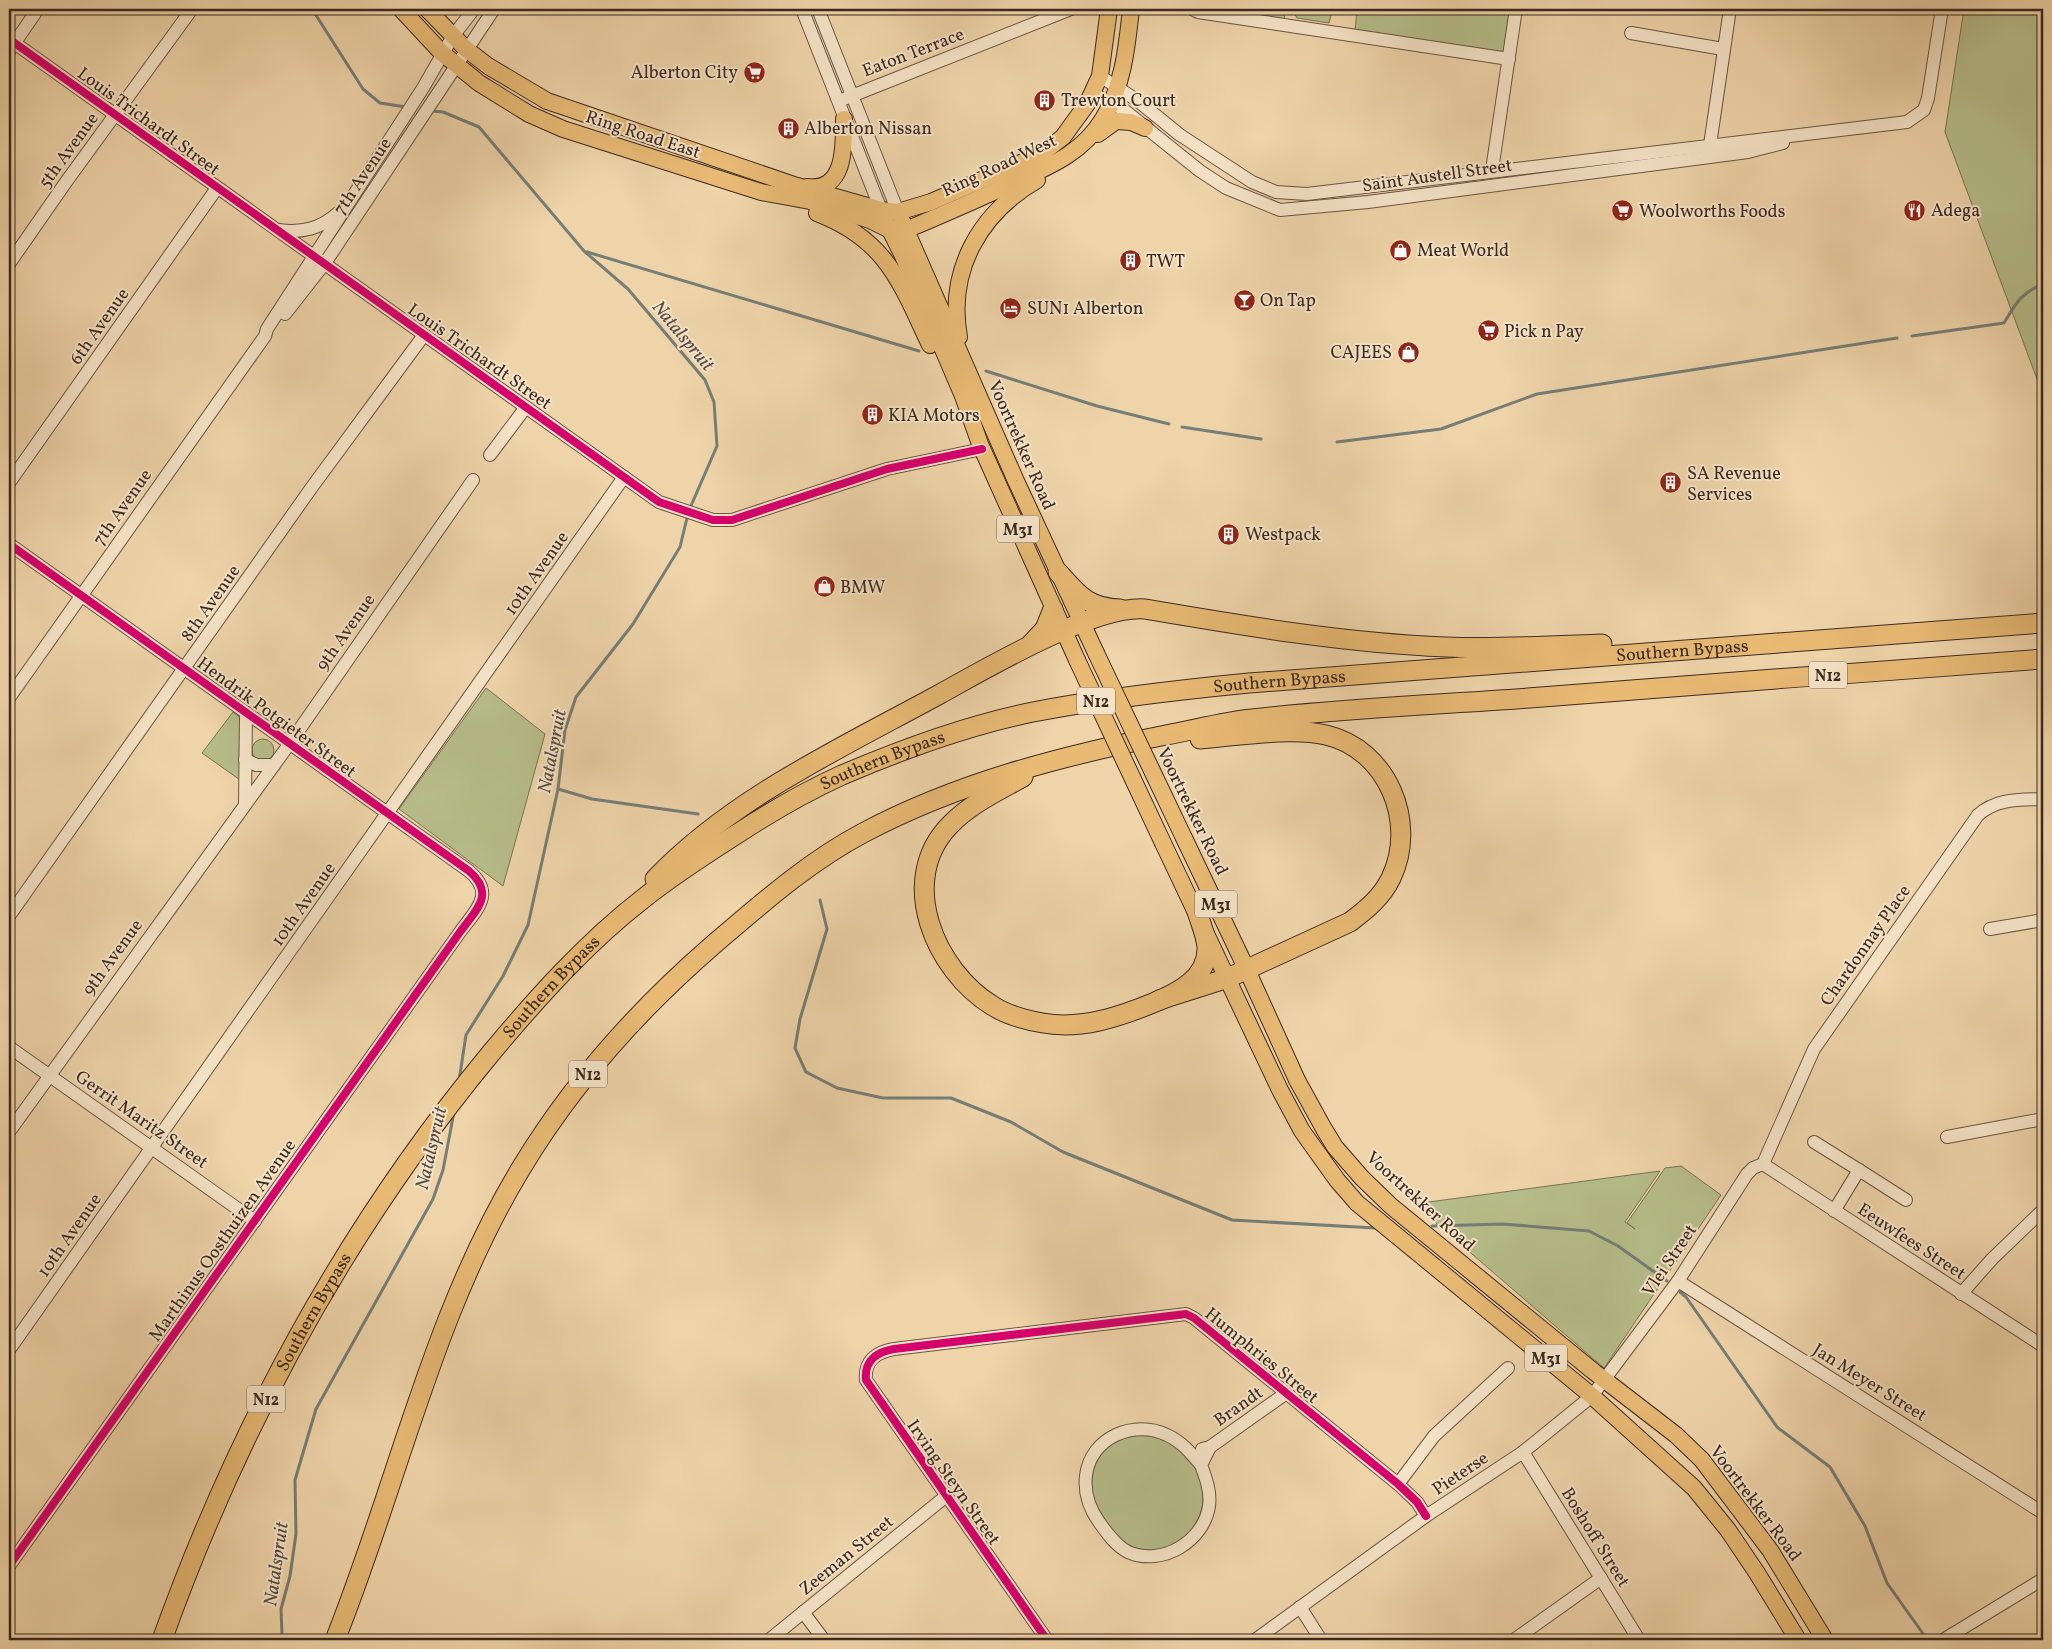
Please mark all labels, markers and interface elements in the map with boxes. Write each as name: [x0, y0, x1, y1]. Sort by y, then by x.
street label: Eaton Terrace: [859, 22, 968, 84]
supermarket icon: Alberton City: [742, 60, 766, 84]
place label: Alberton City: [631, 61, 738, 86]
street label: Louis Trichardt Street: [72, 62, 225, 183]
building icon: Trewton Court: [1033, 88, 1057, 112]
place label: Trewton Court: [1061, 89, 1176, 114]
street label: Ring Road East: [582, 105, 703, 166]
street label: 5th Avenue: [33, 108, 105, 194]
building icon: Alberton Nissan: [776, 116, 800, 140]
place label: Alberton Nissan: [804, 117, 932, 142]
street label: Ring Road West: [938, 129, 1061, 204]
street label: 7th Avenue: [328, 133, 398, 220]
street label: Saint Austell Street: [1361, 154, 1514, 199]
restaurant icon: Adega: [1903, 198, 1927, 222]
supermarket icon: Woolworths Foods: [1611, 199, 1635, 223]
place label: Adega: [1931, 199, 1980, 224]
place label: Woolworths Foods: [1639, 200, 1785, 225]
shop icon: Meat World: [1389, 238, 1413, 262]
place label: Meat World: [1417, 239, 1509, 264]
building icon: TWT: [1118, 249, 1142, 273]
place label: TWT: [1146, 250, 1186, 275]
street label: 6th Avenue: [65, 283, 136, 370]
bar icon: On Tap: [1232, 288, 1256, 312]
place label: On Tap: [1260, 289, 1316, 314]
water label: Natalspruit: [645, 295, 720, 378]
hotel icon: SUN1 Alberton: [999, 296, 1023, 320]
place label: SUN1 Alberton: [1027, 297, 1144, 322]
street label: Louis Trichardt Street: [402, 298, 556, 416]
supermarket icon: Pick n Pay: [1476, 319, 1500, 343]
place label: Pick n Pay: [1504, 320, 1584, 345]
shop icon: CAJEES: [1396, 340, 1420, 364]
place label: CAJEES: [1330, 341, 1392, 366]
street label: Voortrekker Road: [981, 377, 1060, 514]
building icon: KIA Motors: [860, 403, 884, 427]
place label: KIA Motors: [888, 404, 980, 429]
place label: SA Revenue Services: [1687, 462, 1781, 508]
street label: 7th Avenue: [88, 465, 159, 551]
building icon: SA Revenue Services: [1659, 471, 1683, 495]
road number: M31: [997, 516, 1039, 542]
building icon: Westpack: [1217, 522, 1241, 546]
place label: Westpack: [1245, 523, 1321, 548]
street label: 10th Avenue: [499, 527, 575, 621]
street label: 8th Avenue: [176, 560, 247, 647]
shop icon: BMW: [812, 575, 836, 599]
place label: BMW: [840, 576, 885, 601]
street label: 9th Avenue: [311, 589, 382, 676]
street label: Southern Bypass: [1615, 634, 1750, 669]
street label: Hendrik Potgieter Street: [191, 652, 361, 785]
road number: N12: [1809, 662, 1847, 688]
street label: Southern Bypass: [1212, 665, 1347, 701]
road number: N12: [1077, 688, 1115, 714]
water label: Natalspruit: [532, 706, 574, 795]
street label: Southern Bypass: [816, 725, 949, 798]
street label: Voortrekker Road: [1150, 744, 1233, 880]
street label: 10th Avenue: [266, 858, 342, 952]
street label: Chardonnay Place: [1815, 880, 1917, 1012]
road number: M31: [1195, 891, 1237, 918]
street label: 9th Avenue: [77, 915, 149, 1001]
street label: Southern Bypass: [498, 930, 606, 1044]
road number: N12: [569, 1060, 607, 1088]
street label: Gerrit Maritz Street: [70, 1065, 213, 1175]
water label: Natalspruit: [410, 1103, 454, 1193]
street label: Marthinus Oosthuizen Avenue: [144, 1135, 303, 1347]
street label: Voortrekker Road: [1360, 1146, 1480, 1258]
street label: 10th Avenue: [32, 1189, 108, 1283]
street label: Eeuwfees Street: [1852, 1198, 1970, 1287]
street label: Vlei Street: [1637, 1220, 1704, 1302]
street label: Southern Bypass: [271, 1249, 359, 1376]
street label: Humphries Street: [1199, 1302, 1324, 1410]
street label: Jan Meyer Street: [1807, 1338, 1931, 1428]
road number: M31: [1525, 1345, 1567, 1372]
street label: Brandt: [1209, 1381, 1269, 1433]
road number: N12: [247, 1386, 285, 1412]
street label: Irving Steyn Street: [900, 1415, 1005, 1551]
street label: Voortrekker Road: [1703, 1441, 1807, 1567]
street label: Pieterse: [1428, 1446, 1494, 1502]
street label: Boshoff Street: [1554, 1483, 1635, 1592]
street label: Zeeman Street: [794, 1510, 899, 1602]
water label: Natalspruit: [258, 1520, 296, 1608]

